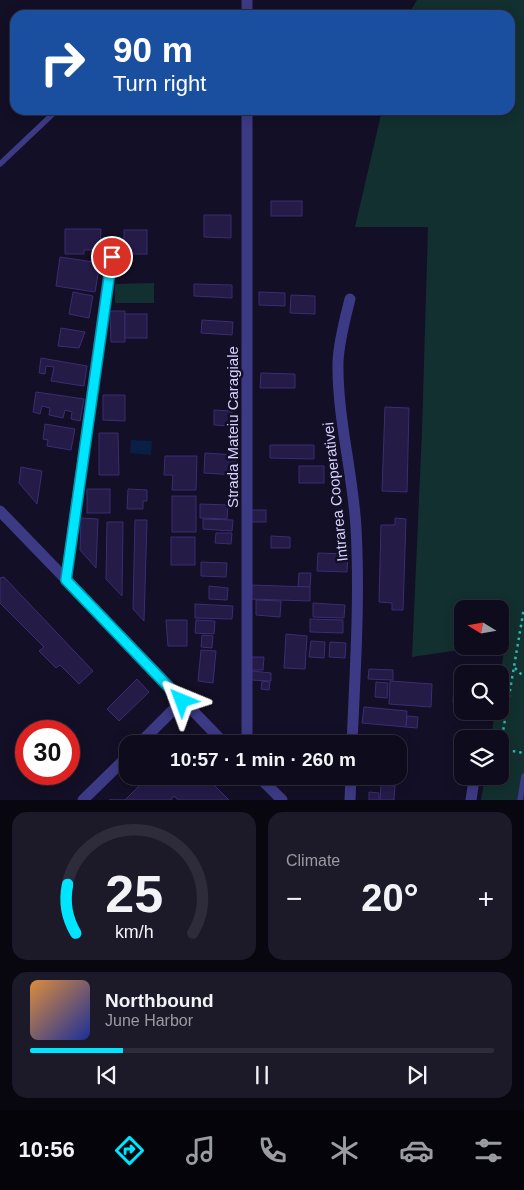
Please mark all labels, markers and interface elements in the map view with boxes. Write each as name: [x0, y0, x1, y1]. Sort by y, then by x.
icon: right: [30, 30, 95, 95]
text: 90 m: [113, 30, 193, 69]
text: Turn right: [113, 71, 206, 96]
pin: [91, 236, 133, 278]
icon: arrive: [98, 243, 126, 271]
street label: Strada Mateiu Caragiale: [224, 346, 241, 508]
street label: Intrarea Cooperativei: [319, 421, 351, 563]
north arrow: [454, 600, 509, 655]
map controls: [454, 600, 509, 785]
button: search: [454, 665, 509, 720]
position arrow: [155, 674, 207, 726]
speed limit sign: 30: [15, 720, 80, 785]
button: layers: [454, 730, 509, 785]
text: 10:57 · 1 min · 260 m: [170, 749, 356, 770]
text: Climate: [286, 852, 340, 869]
text: 25: [105, 865, 163, 923]
text: 20°: [361, 877, 419, 919]
text: −: [286, 883, 302, 914]
text: +: [478, 883, 494, 914]
text: km/h: [115, 922, 153, 942]
text: Northbound: [105, 990, 214, 1011]
text: June Harbor: [105, 1012, 193, 1029]
icon: previous: [93, 1061, 121, 1089]
icon: pause: [248, 1061, 276, 1089]
icon: next: [403, 1061, 431, 1089]
icon: directions: [112, 1133, 147, 1168]
icon: music: [183, 1133, 218, 1168]
icon: phone: [255, 1133, 290, 1168]
icon: climate: [327, 1133, 362, 1168]
icon: car: [399, 1133, 434, 1168]
icon: filters: [471, 1133, 506, 1168]
text: 10:56: [18, 1137, 75, 1162]

